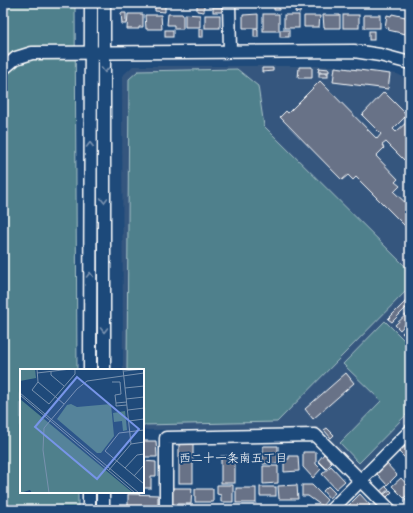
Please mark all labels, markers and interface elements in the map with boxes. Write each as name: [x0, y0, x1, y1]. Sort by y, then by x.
one-way arrow: [101, 67, 109, 73]
one-way arrow: [86, 142, 94, 148]
one-way arrow: [100, 197, 108, 203]
one-way arrow: [86, 272, 94, 278]
one-way arrow: [100, 327, 108, 333]
inset map: [20, 369, 144, 493]
district label: 西二十一条南五丁目: [179, 449, 287, 466]

